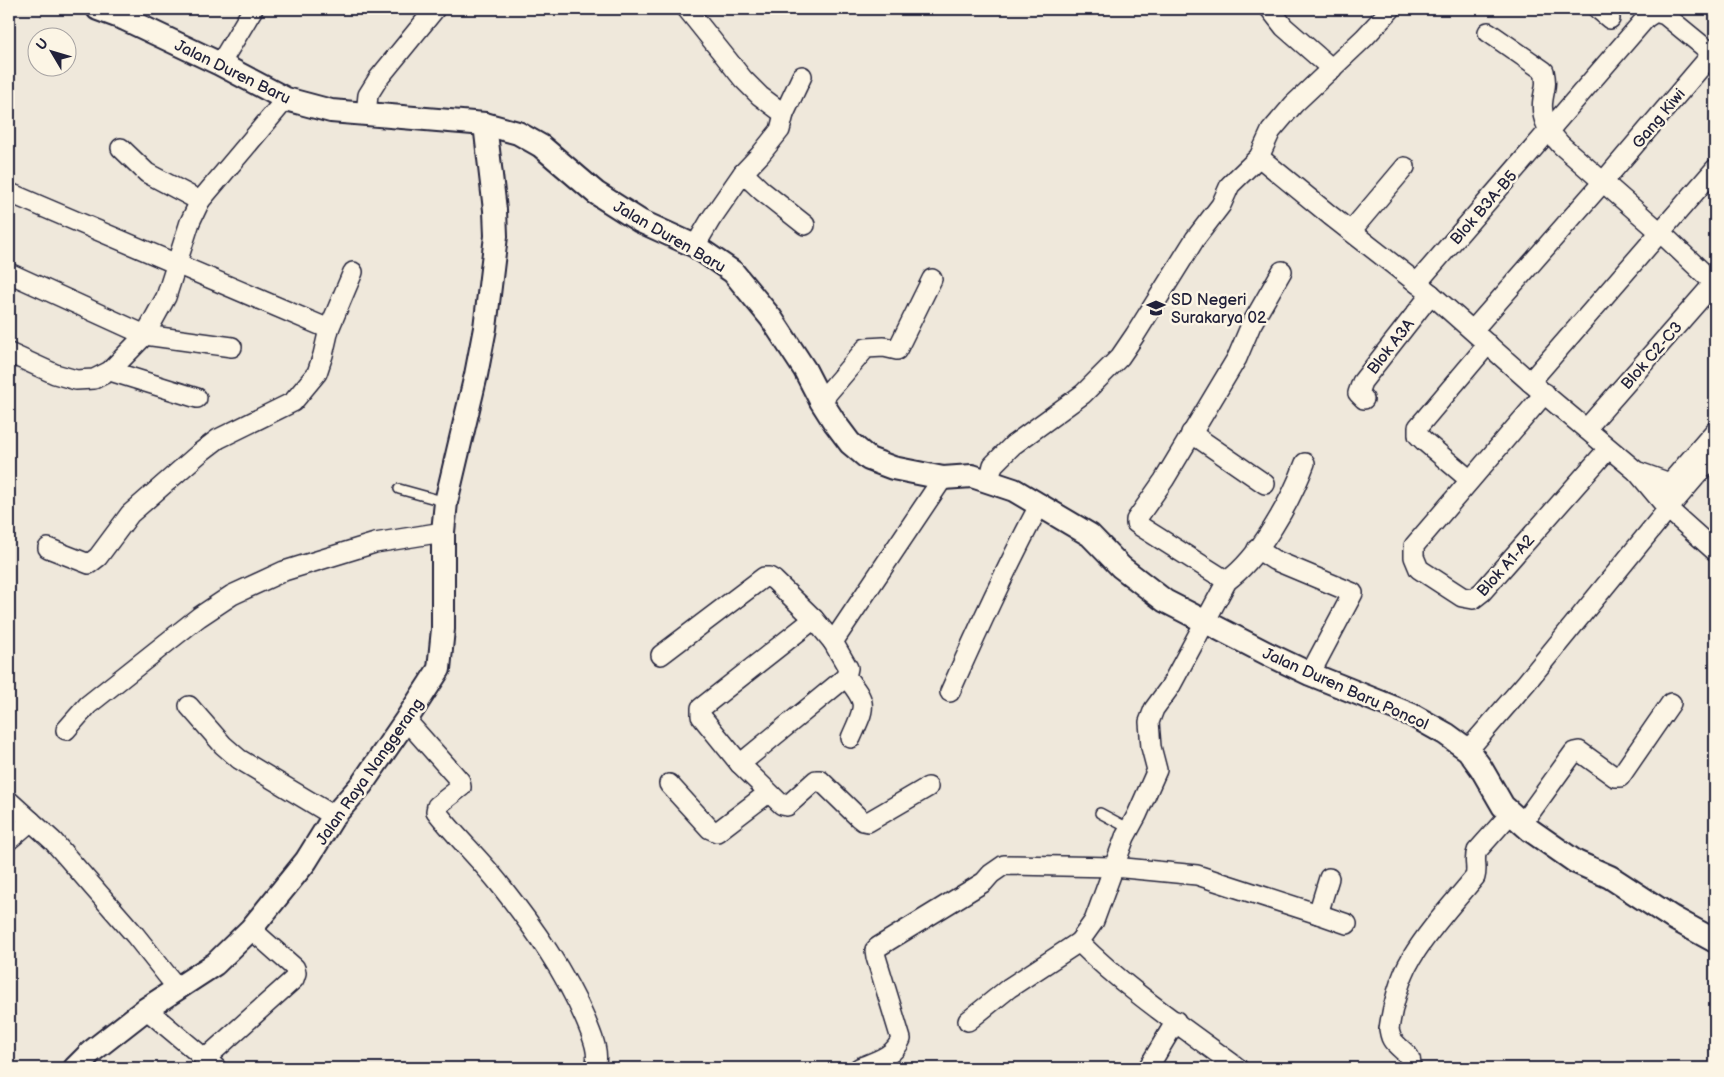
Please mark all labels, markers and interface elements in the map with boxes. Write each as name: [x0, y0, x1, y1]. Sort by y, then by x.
north arrow: [28, 28, 78, 78]
text: U: [32, 35, 52, 53]
street label: Jalan Duren Baru: [171, 36, 293, 109]
street label: Gang Kiwi: [1629, 85, 1690, 153]
street label: Blok B3A-B5: [1447, 167, 1522, 249]
street label: Jalan Duren Baru: [610, 197, 729, 277]
place label: SD Negeri Surakarya 02: [1171, 291, 1267, 328]
school or university icon: SD Negeri Surakarya 02: [1145, 297, 1167, 319]
street label: Blok A3A: [1364, 315, 1419, 378]
street label: Blok C2-C3: [1618, 318, 1687, 394]
street label: Blok A1-A2: [1473, 531, 1539, 601]
street label: Jalan Duren Baru Poncol: [1260, 644, 1431, 735]
street label: Jalan Raya Nanggerang: [312, 695, 428, 849]

